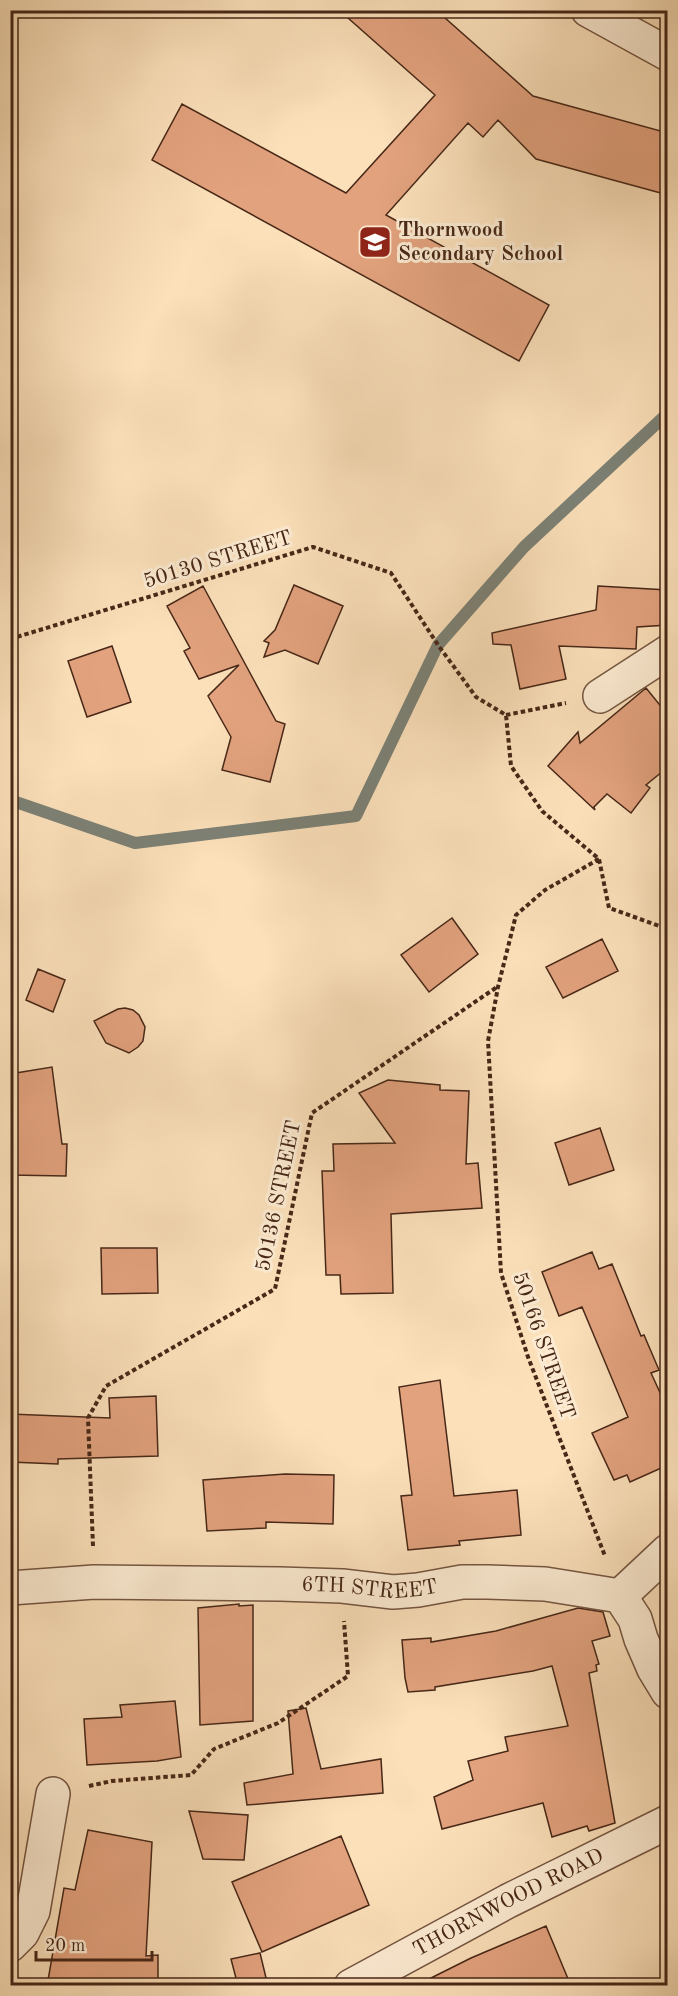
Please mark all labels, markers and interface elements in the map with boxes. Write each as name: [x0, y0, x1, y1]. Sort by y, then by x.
place label: Thornwood Secondary School: [398, 220, 563, 265]
school or university icon: Thornwood Secondary School: [357, 224, 393, 260]
street label: 50130 STREET: [141, 527, 295, 593]
street label: 50136 STREET: [253, 1119, 305, 1273]
street label: 50166 STREET: [508, 1270, 578, 1422]
street label: 6TH STREET: [301, 1574, 439, 1603]
street label: THORNWOOD ROAD: [410, 1845, 607, 1961]
scale bar: [36, 1924, 152, 1962]
text: 20 m: [45, 1937, 85, 1955]

